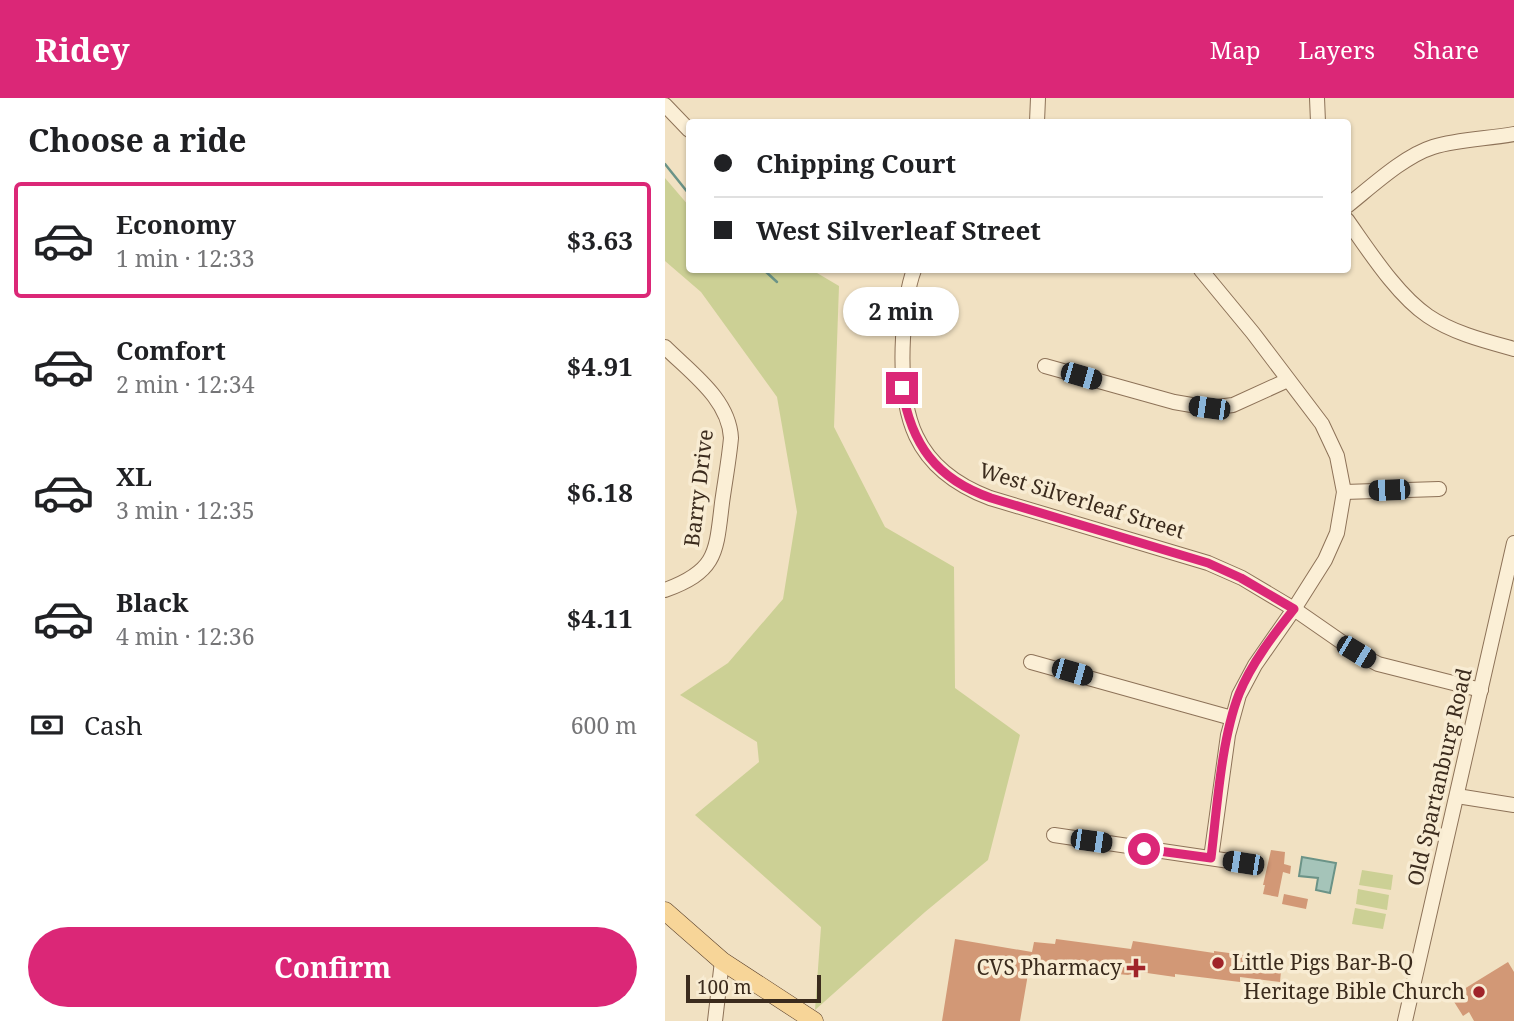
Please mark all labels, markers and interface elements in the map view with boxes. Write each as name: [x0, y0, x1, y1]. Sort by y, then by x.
text: Ridey: [35, 27, 130, 72]
text: Map: [1210, 33, 1261, 66]
text: Layers: [1299, 33, 1375, 66]
text: Share: [1413, 33, 1479, 66]
text: Choose a ride: [28, 118, 247, 161]
text: Chipping Court: [756, 145, 956, 181]
text: Economy: [116, 206, 236, 242]
icon: car: [32, 209, 95, 272]
text: West Silverleaf Street: [756, 212, 1041, 248]
text: $3.63: [567, 222, 633, 258]
text: 1 min · 12:33: [116, 242, 254, 274]
callout: 2 min: [844, 286, 960, 336]
text: 2 min: [868, 295, 934, 327]
text: Comfort: [116, 332, 226, 368]
icon: car: [32, 335, 95, 398]
text: $4.91: [567, 348, 633, 384]
car: [1058, 360, 1105, 392]
text: 2 min · 12:34: [116, 368, 254, 400]
route end: [886, 372, 918, 404]
car: [1187, 395, 1232, 421]
street label: Barry Drive: [677, 428, 719, 548]
street label: West Silverleaf Street: [976, 455, 1189, 545]
text: XL: [116, 458, 152, 494]
icon: car: [32, 461, 95, 524]
text: $6.18: [567, 474, 633, 510]
car: [1368, 479, 1411, 501]
text: 3 min · 12:35: [116, 494, 254, 526]
text: Black: [116, 584, 189, 620]
icon: car: [32, 587, 95, 650]
text: $4.11: [567, 600, 633, 636]
text: 4 min · 12:36: [116, 620, 254, 652]
car: [1333, 632, 1380, 672]
car: [1049, 656, 1096, 688]
street label: Old Spartanburg Road: [1400, 665, 1478, 888]
icon: cash: [28, 706, 66, 744]
text: Cash: [84, 707, 143, 743]
text: 600 m: [571, 709, 637, 741]
car: [1069, 828, 1114, 854]
route start: [1128, 833, 1160, 865]
car: [1221, 849, 1266, 877]
button: Confirm: [28, 927, 637, 1007]
place label: Little Pigs Bar-B-Q: [1232, 948, 1413, 976]
place label: CVS Pharmacy: [976, 953, 1122, 981]
marker: Little Pigs Bar-B-Q: [1210, 955, 1226, 971]
marker: CVS Pharmacy: [1128, 960, 1144, 976]
scale bar: [686, 972, 821, 1004]
text: 100 m: [697, 974, 752, 1000]
place label: Heritage Bible Church: [1244, 977, 1465, 1005]
marker: Heritage Bible Church: [1471, 984, 1487, 1000]

